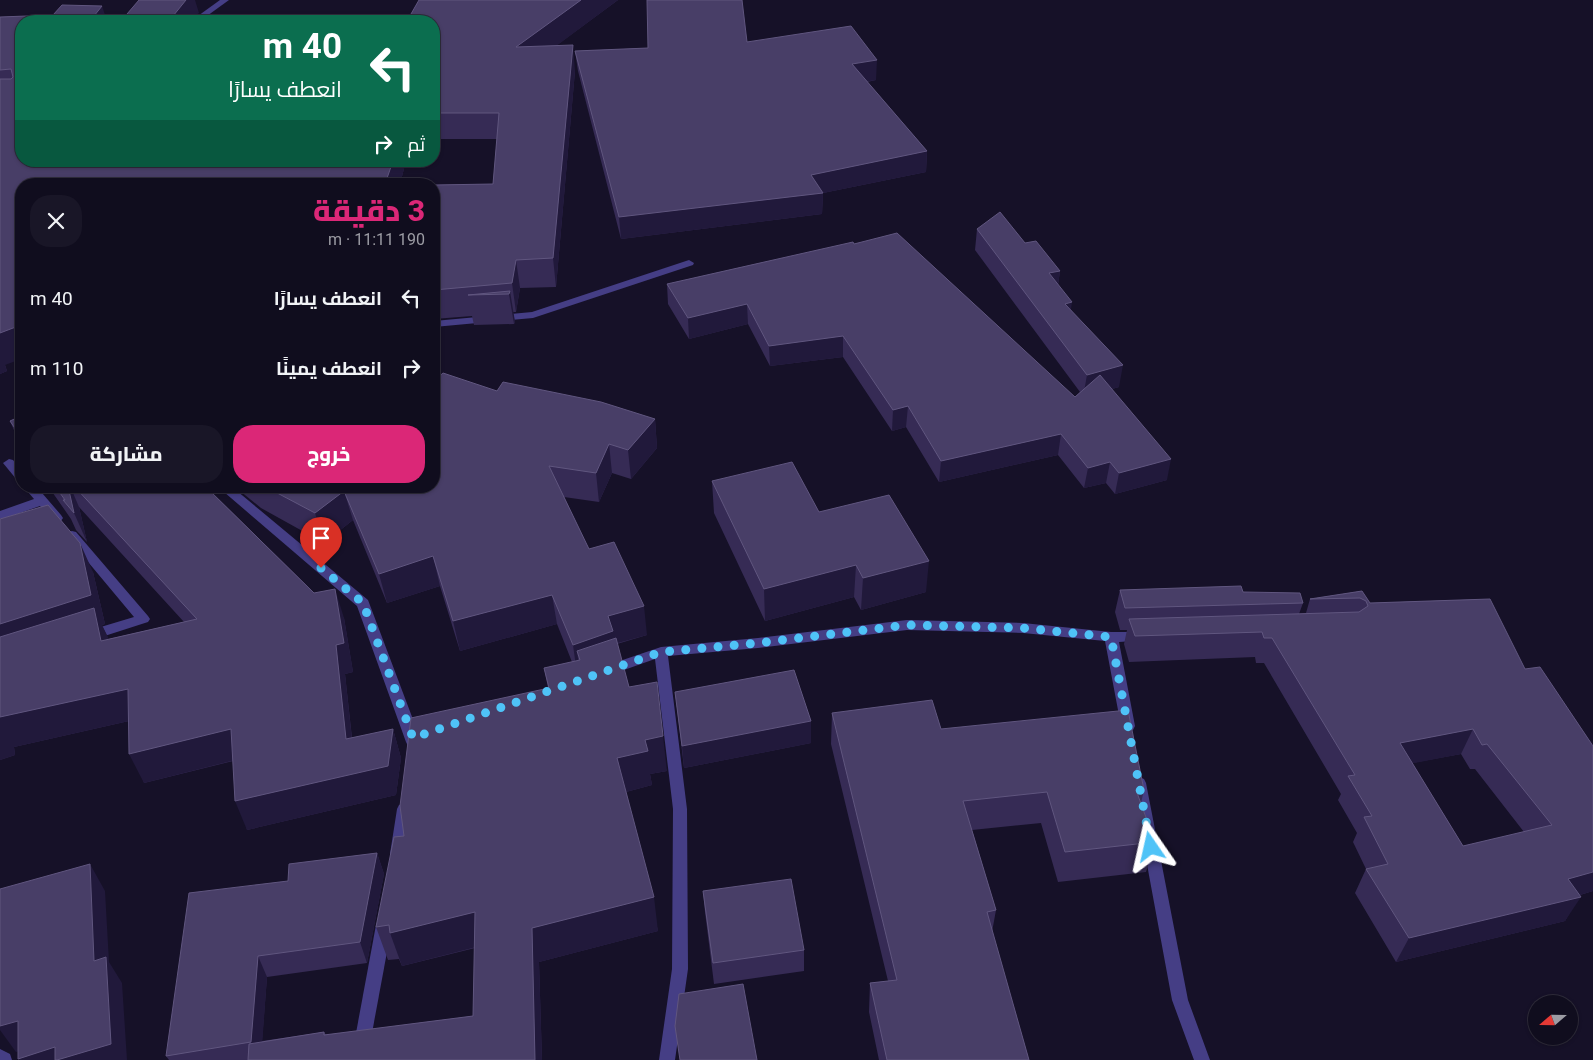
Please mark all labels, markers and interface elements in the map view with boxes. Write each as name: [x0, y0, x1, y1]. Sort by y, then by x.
text: 40 m: [263, 26, 342, 67]
icon: left: [360, 35, 425, 100]
text: انعطف يسارًا: [228, 77, 342, 102]
icon: right: [369, 130, 397, 158]
text: ثم: [407, 133, 425, 156]
text: 3 دقيقة: [313, 193, 425, 228]
button: close: [30, 195, 82, 247]
text: 190 m · 11:11: [328, 230, 425, 249]
icon: left: [397, 284, 425, 312]
text: 40 m: [30, 287, 73, 310]
text: انعطف يسارًا: [274, 287, 382, 310]
icon: right: [397, 354, 425, 382]
text: 110 m: [30, 357, 83, 380]
text: انعطف يمينًا: [276, 357, 382, 380]
button: مشاركة: [30, 425, 223, 483]
button: خروج: [233, 425, 425, 483]
pin: [300, 517, 342, 568]
icon: arrive: [307, 524, 335, 552]
position arrow: [1124, 820, 1176, 872]
north arrow: [1528, 995, 1578, 1045]
map controls: [1528, 995, 1578, 1045]

